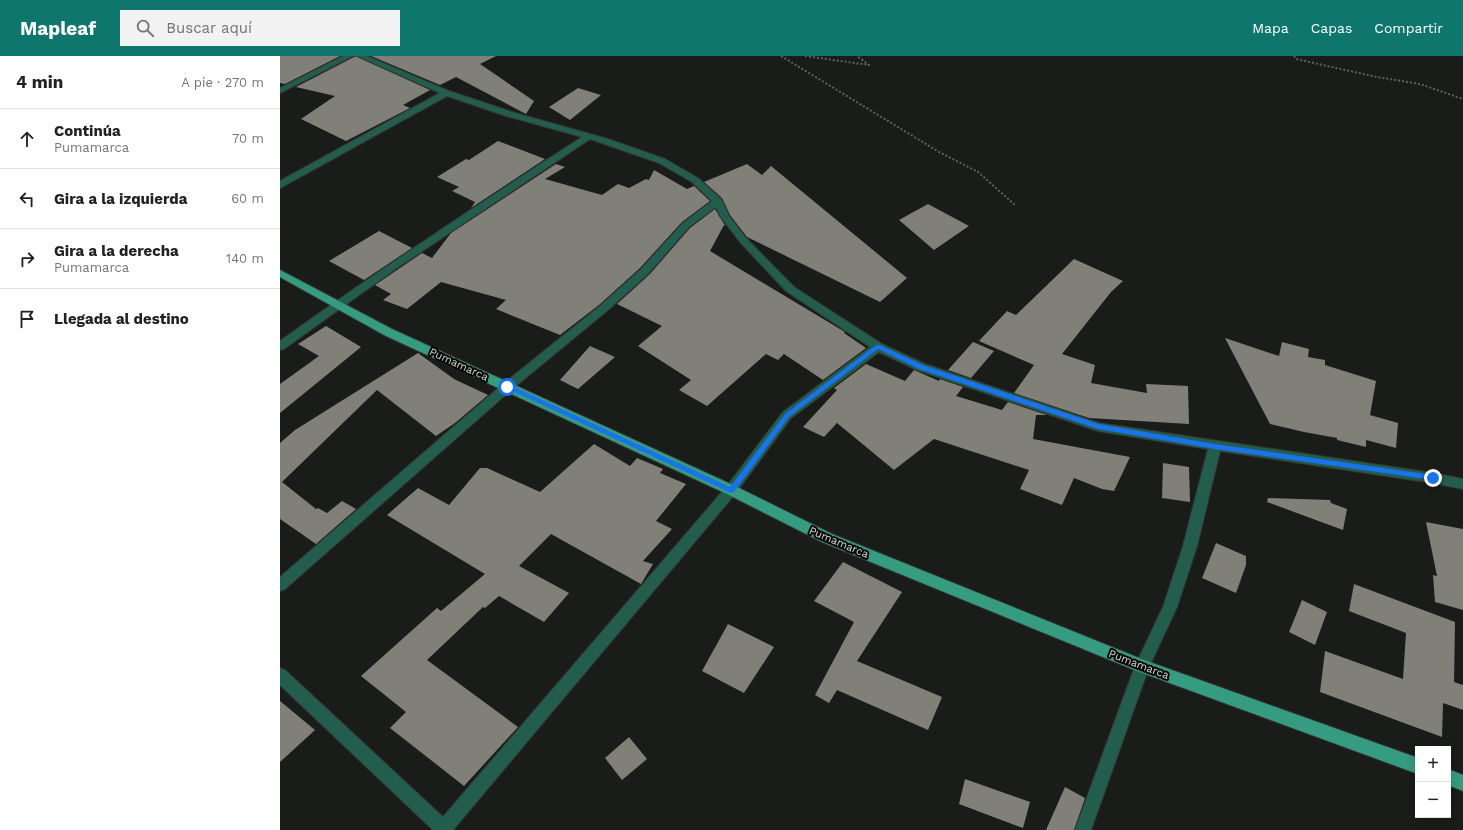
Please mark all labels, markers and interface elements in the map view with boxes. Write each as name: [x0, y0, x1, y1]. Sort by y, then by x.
search box: [120, 10, 400, 46]
text: Mapleaf: [20, 17, 96, 40]
icon: search: [134, 17, 156, 39]
text: Buscar aquí: [166, 19, 252, 37]
text: Mapa: [1252, 20, 1289, 36]
text: Capas: [1311, 20, 1352, 36]
text: Compartir: [1374, 20, 1443, 36]
text: 4 min: [16, 72, 63, 92]
text: A pie · 270 m: [181, 75, 264, 90]
text: Continúa: [54, 122, 121, 140]
icon: ahead: [16, 128, 38, 150]
text: 70 m: [232, 131, 264, 146]
text: Pumamarca: [54, 140, 129, 155]
icon: left: [16, 188, 38, 210]
text: Gira a la izquierda: [54, 190, 187, 208]
text: 60 m: [231, 191, 264, 206]
text: Gira a la derecha: [54, 242, 179, 260]
icon: right: [16, 248, 38, 270]
text: 140 m: [226, 251, 264, 266]
text: Pumamarca: [54, 260, 129, 275]
icon: arrive: [16, 308, 38, 330]
text: Llegada al destino: [54, 310, 189, 328]
street label: Pumamarca: [427, 345, 490, 384]
route start: [498, 378, 516, 396]
route end: [1424, 469, 1442, 487]
street label: Pumamarca: [807, 524, 871, 561]
street label: Pumamarca: [1107, 647, 1171, 682]
map controls: [1415, 746, 1451, 818]
button: +: [1415, 746, 1451, 782]
button: −: [1415, 782, 1451, 818]

